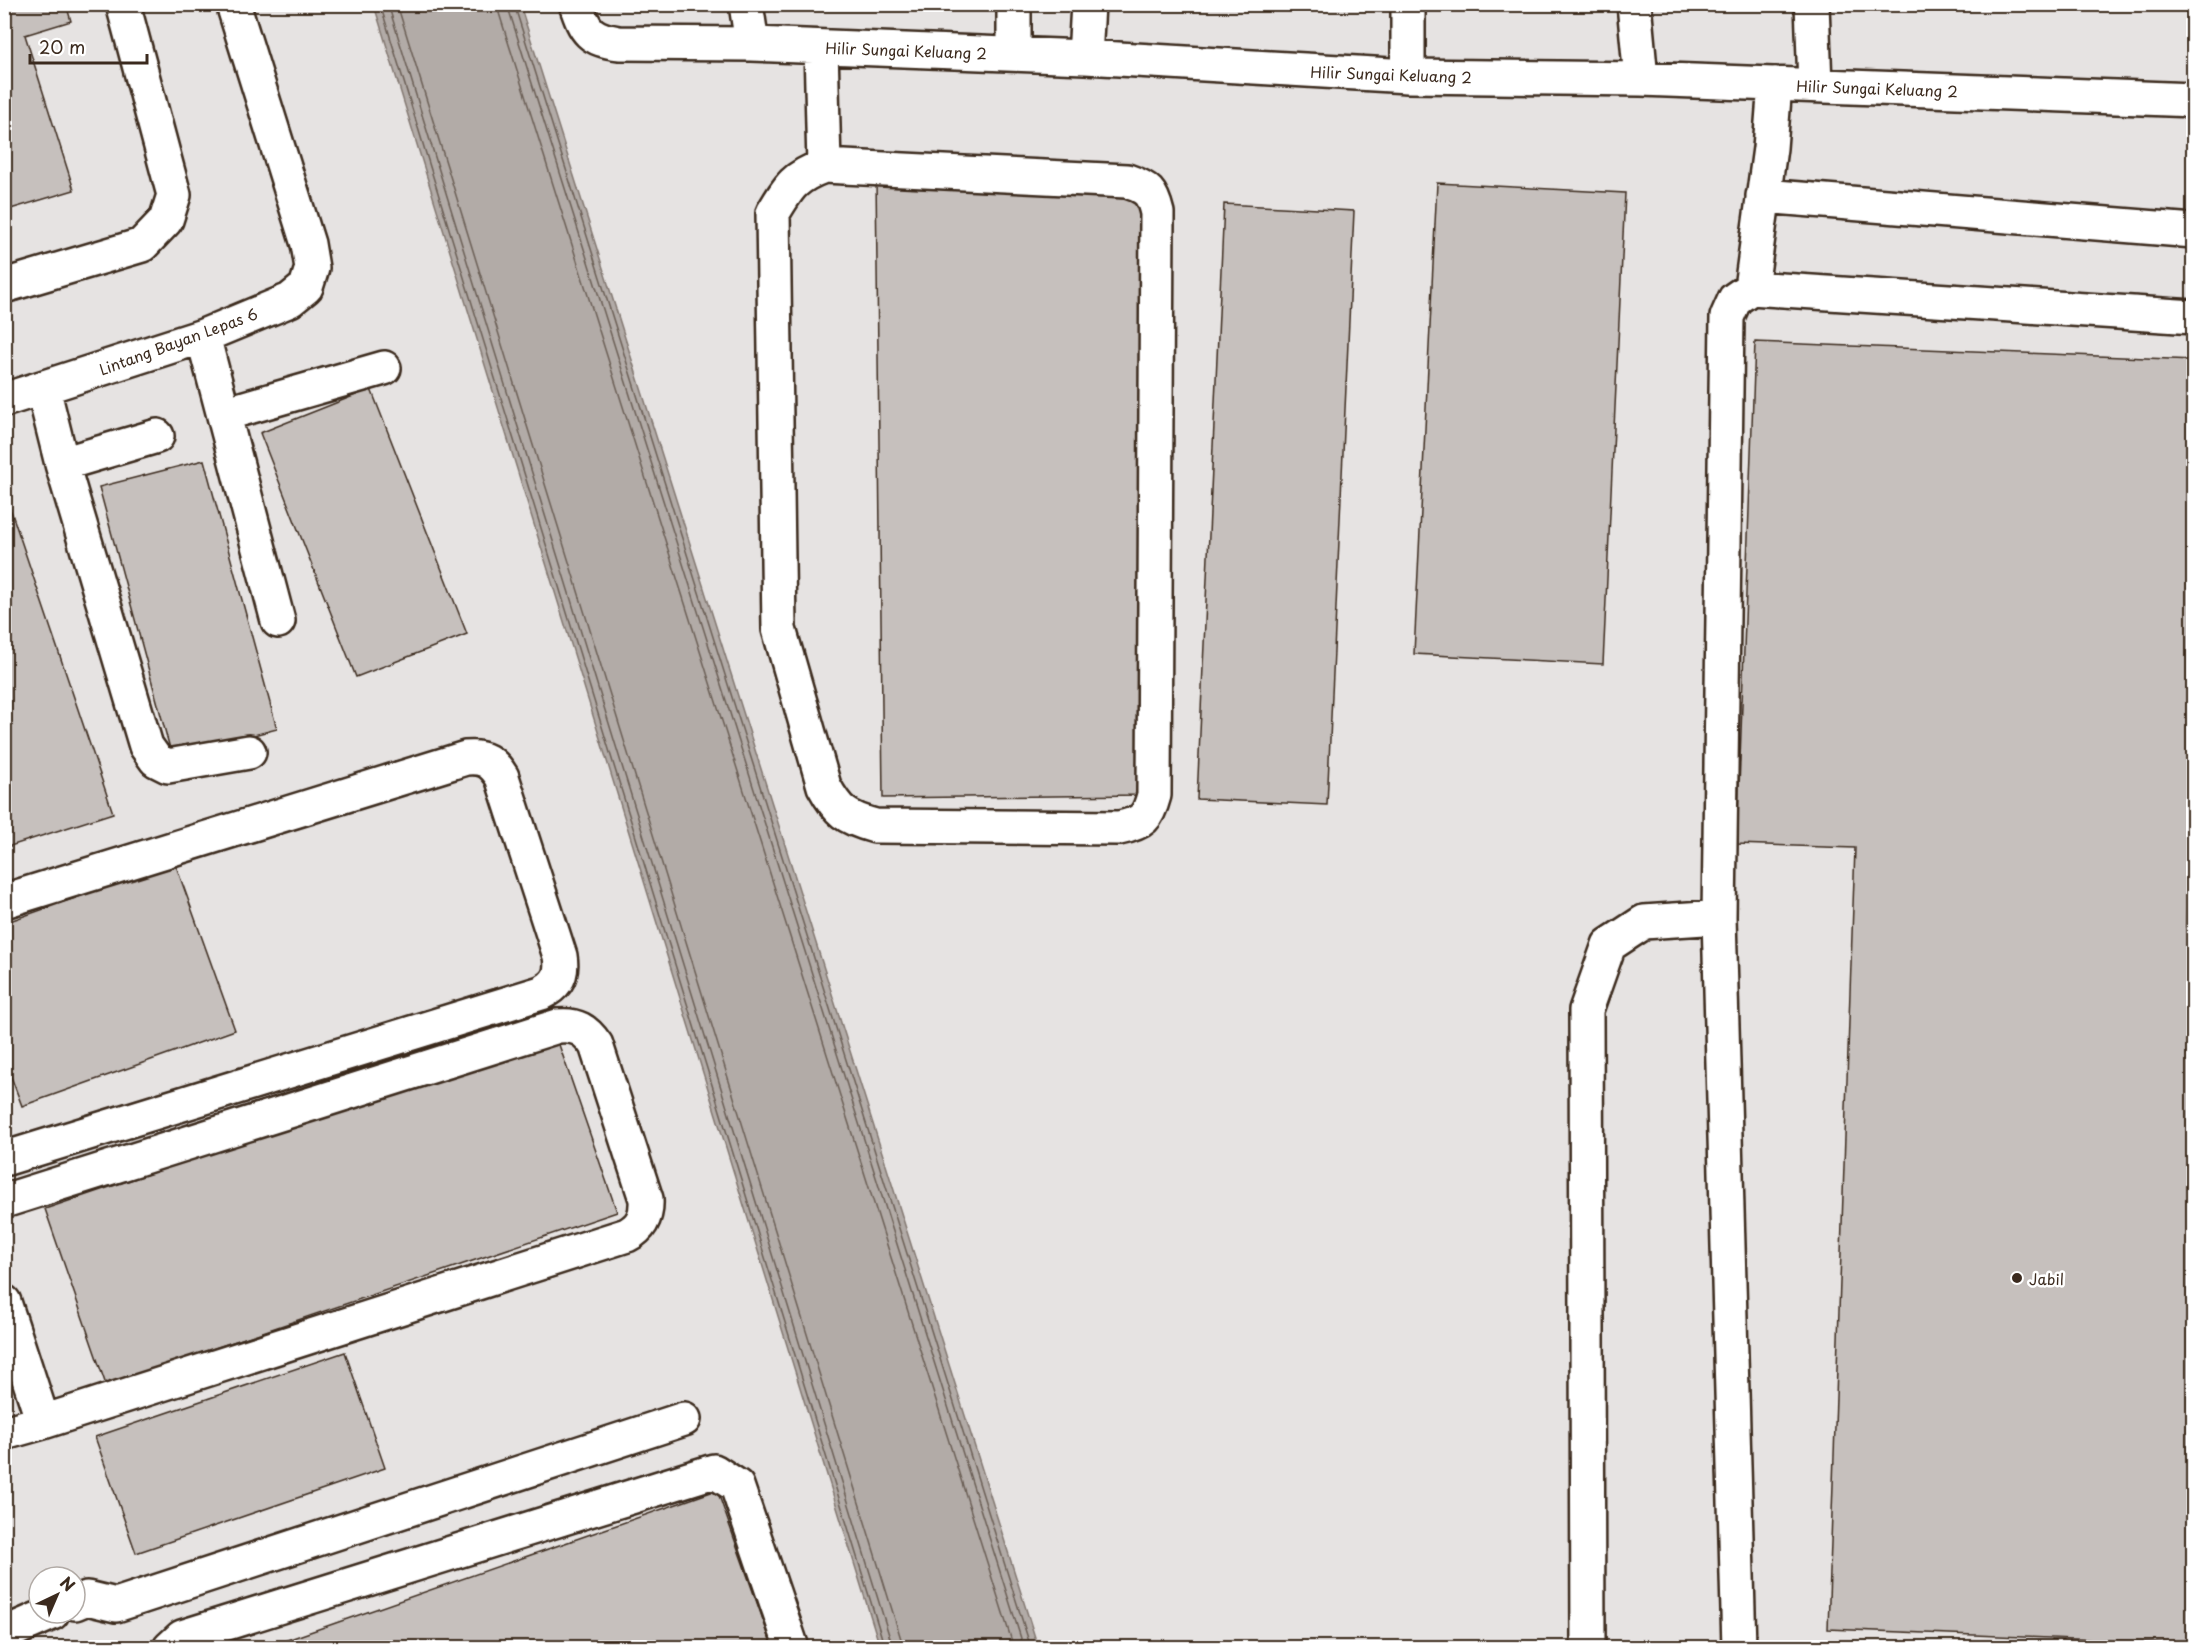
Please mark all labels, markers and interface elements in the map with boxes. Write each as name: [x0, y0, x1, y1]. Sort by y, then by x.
scale bar: [30, 27, 147, 65]
text: 20 m: [39, 33, 85, 60]
street label: Hilir Sungai Keluang 2: [825, 36, 987, 64]
street label: Hilir Sungai Keluang 2: [1310, 60, 1472, 88]
street label: Hilir Sungai Keluang 2: [1796, 74, 1958, 102]
street label: Lintang Bayan Lepas 6: [95, 302, 261, 380]
place label: Jabil: [2029, 1267, 2064, 1290]
marker: Jabil: [2010, 1271, 2024, 1285]
north arrow: [27, 1565, 87, 1625]
text: N: [55, 1570, 81, 1597]

